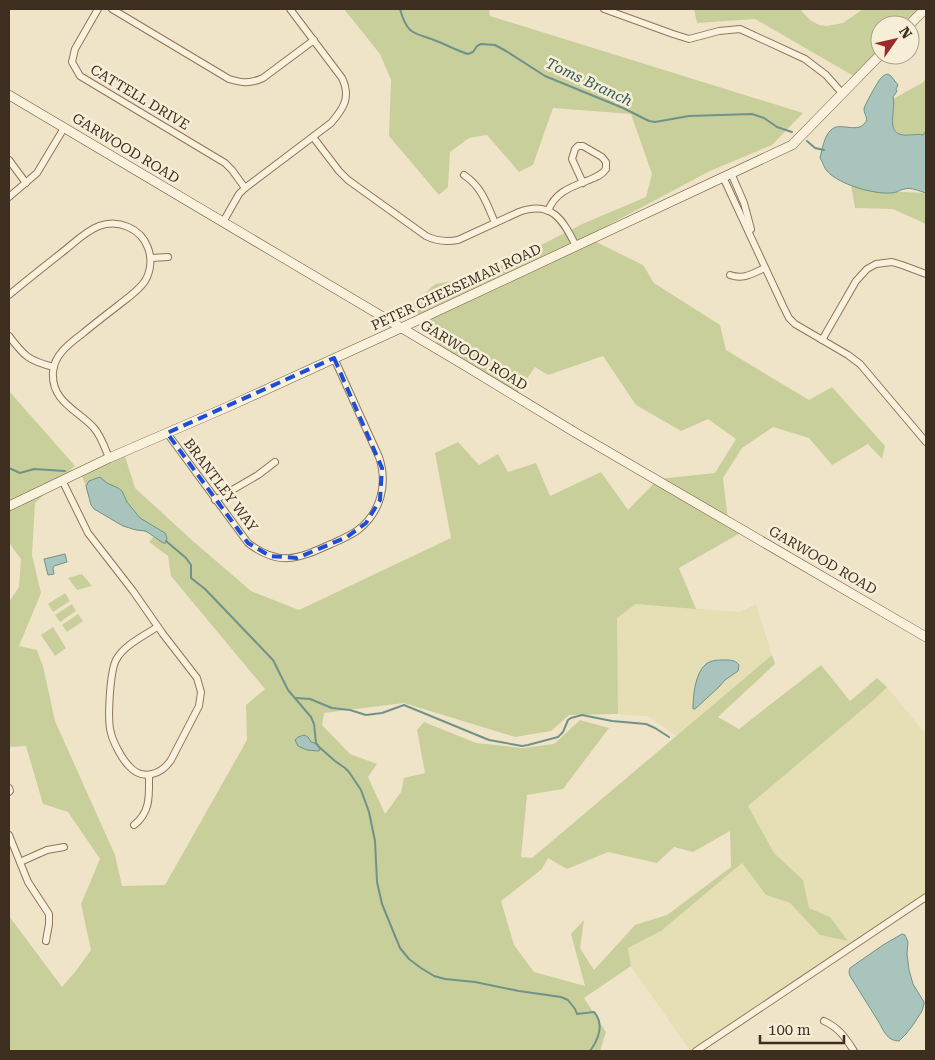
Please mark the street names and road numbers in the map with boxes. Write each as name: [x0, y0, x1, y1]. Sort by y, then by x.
street label: CATTELL DRIVE: [88, 61, 192, 133]
street label: GARWOOD ROAD: [70, 110, 183, 186]
street label: PETER CHEESEMAN ROAD: [368, 240, 544, 334]
street label: GARWOOD ROAD: [418, 317, 531, 393]
street label: BRANTLEY WAY: [181, 435, 261, 535]
street label: GARWOOD ROAD: [766, 523, 880, 598]

